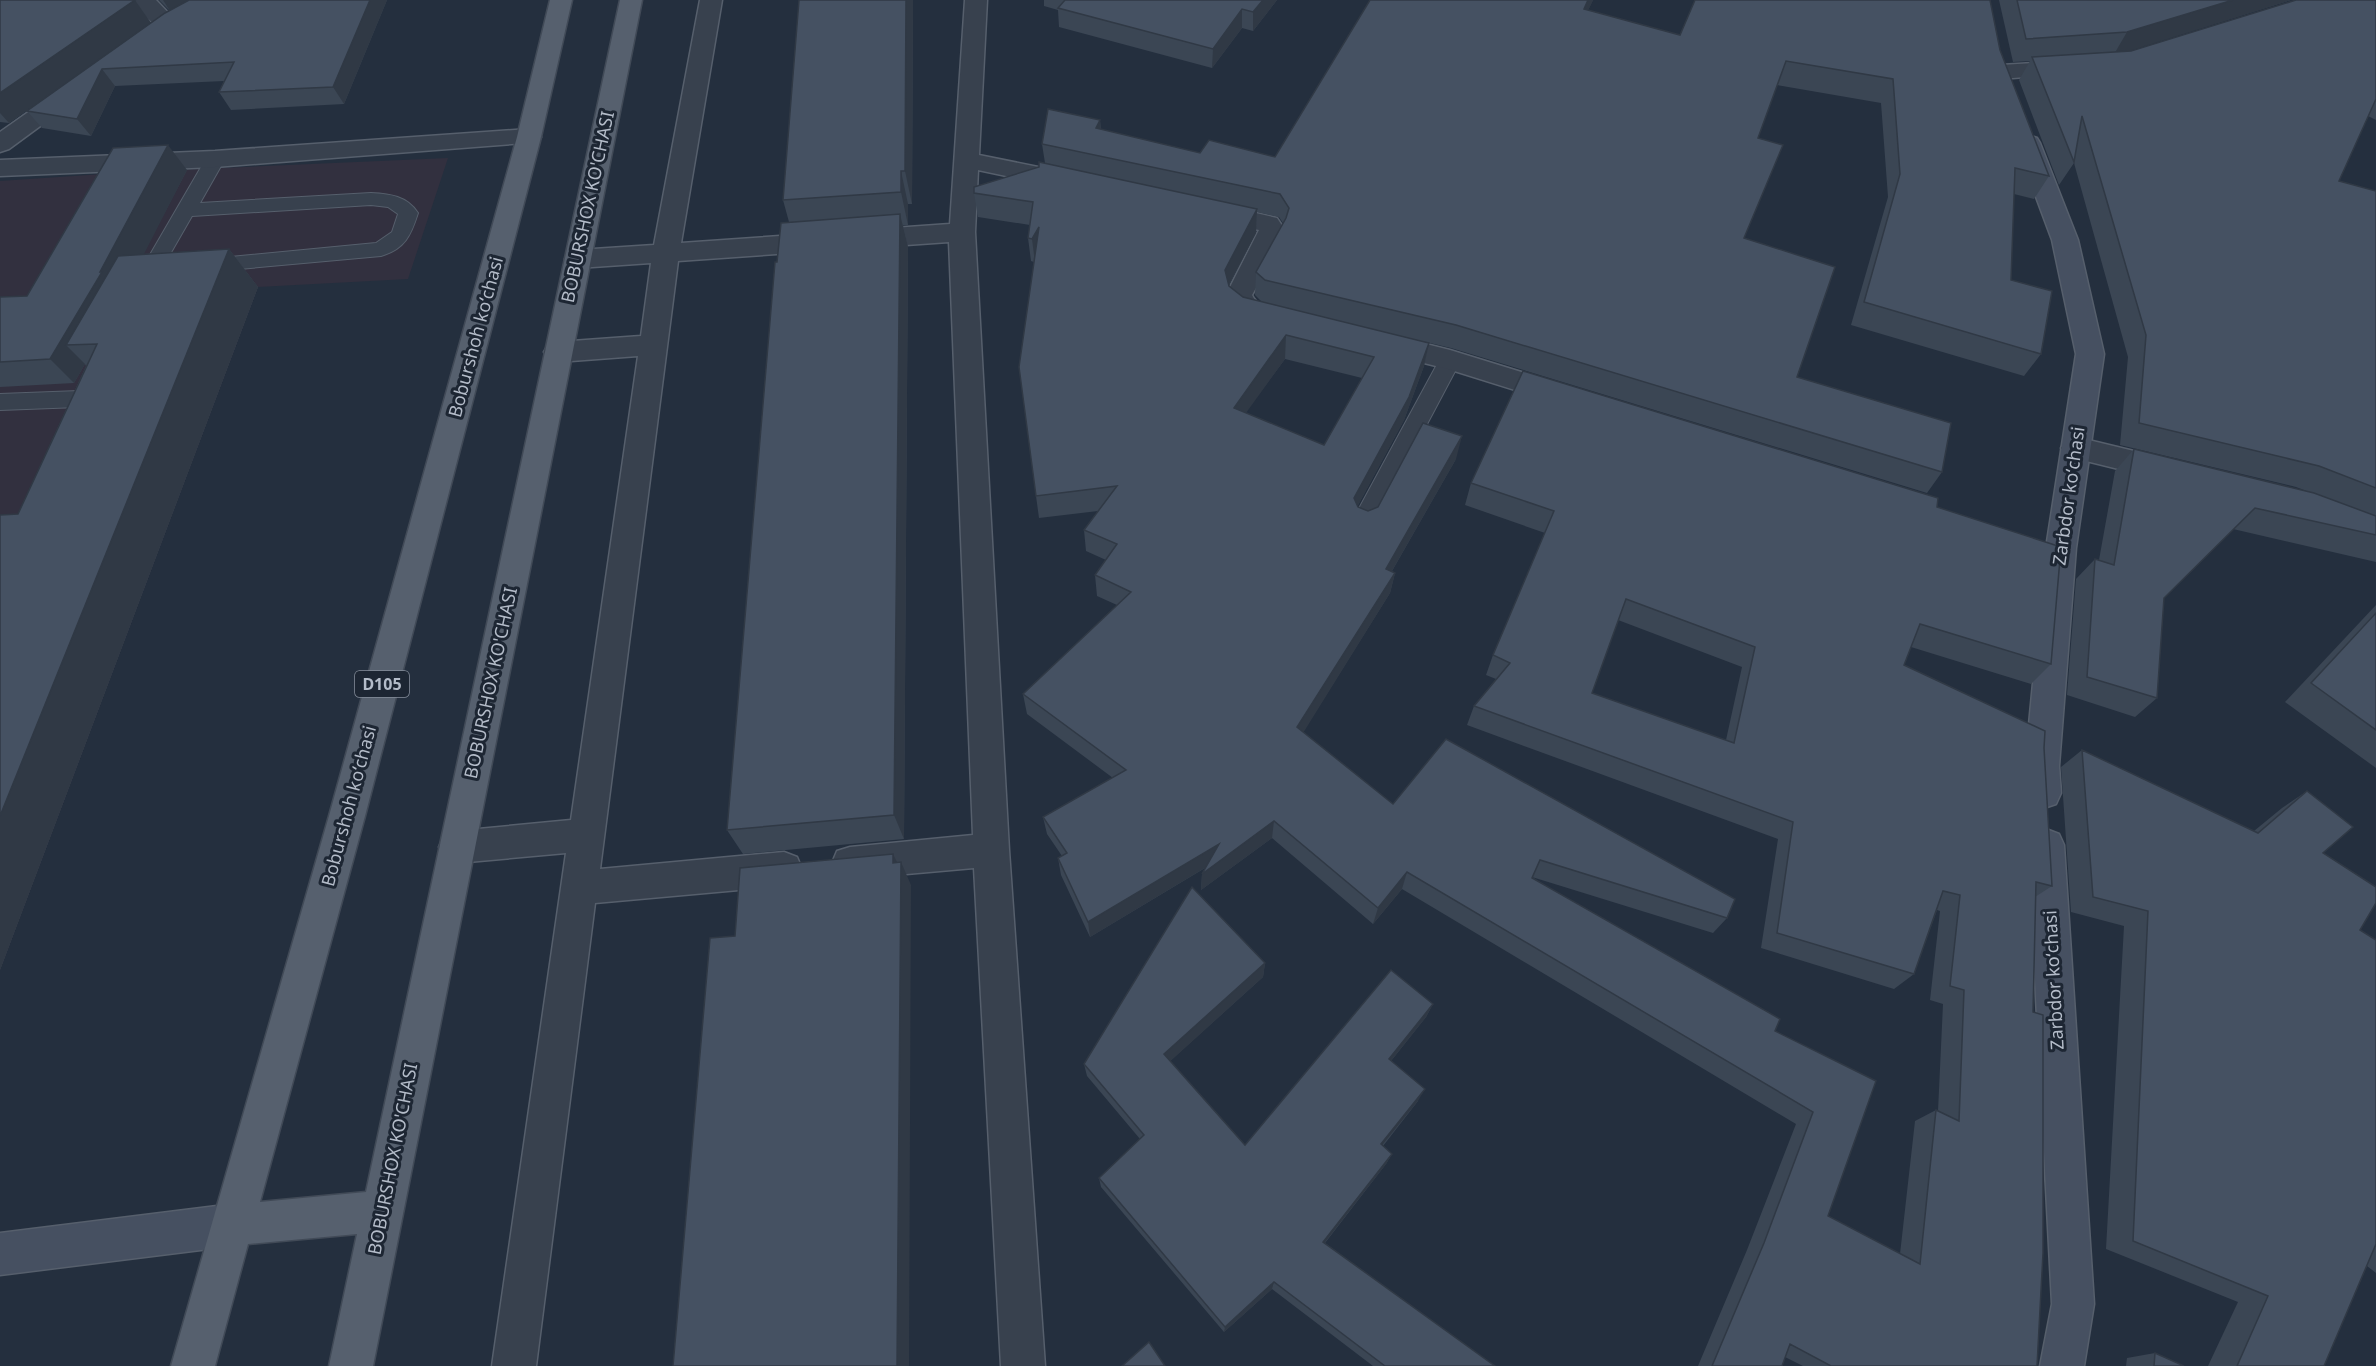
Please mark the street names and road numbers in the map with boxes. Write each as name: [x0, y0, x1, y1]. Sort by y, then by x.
street label: BOBURSHOX KO'CHASI: [555, 109, 619, 305]
street label: Boburshoh koʻchasi: [442, 254, 508, 420]
street label: Zarbdor koʻchasi: [2046, 425, 2090, 567]
street label: BOBURSHOX KO'CHASI: [458, 585, 522, 781]
road number: D105: [355, 671, 409, 697]
street label: Boburshoh koʻchasi: [315, 723, 381, 889]
street label: Zarbdor koʻchasi: [2037, 910, 2069, 1050]
street label: BOBURSHOX KO'CHASI: [362, 1061, 422, 1257]

